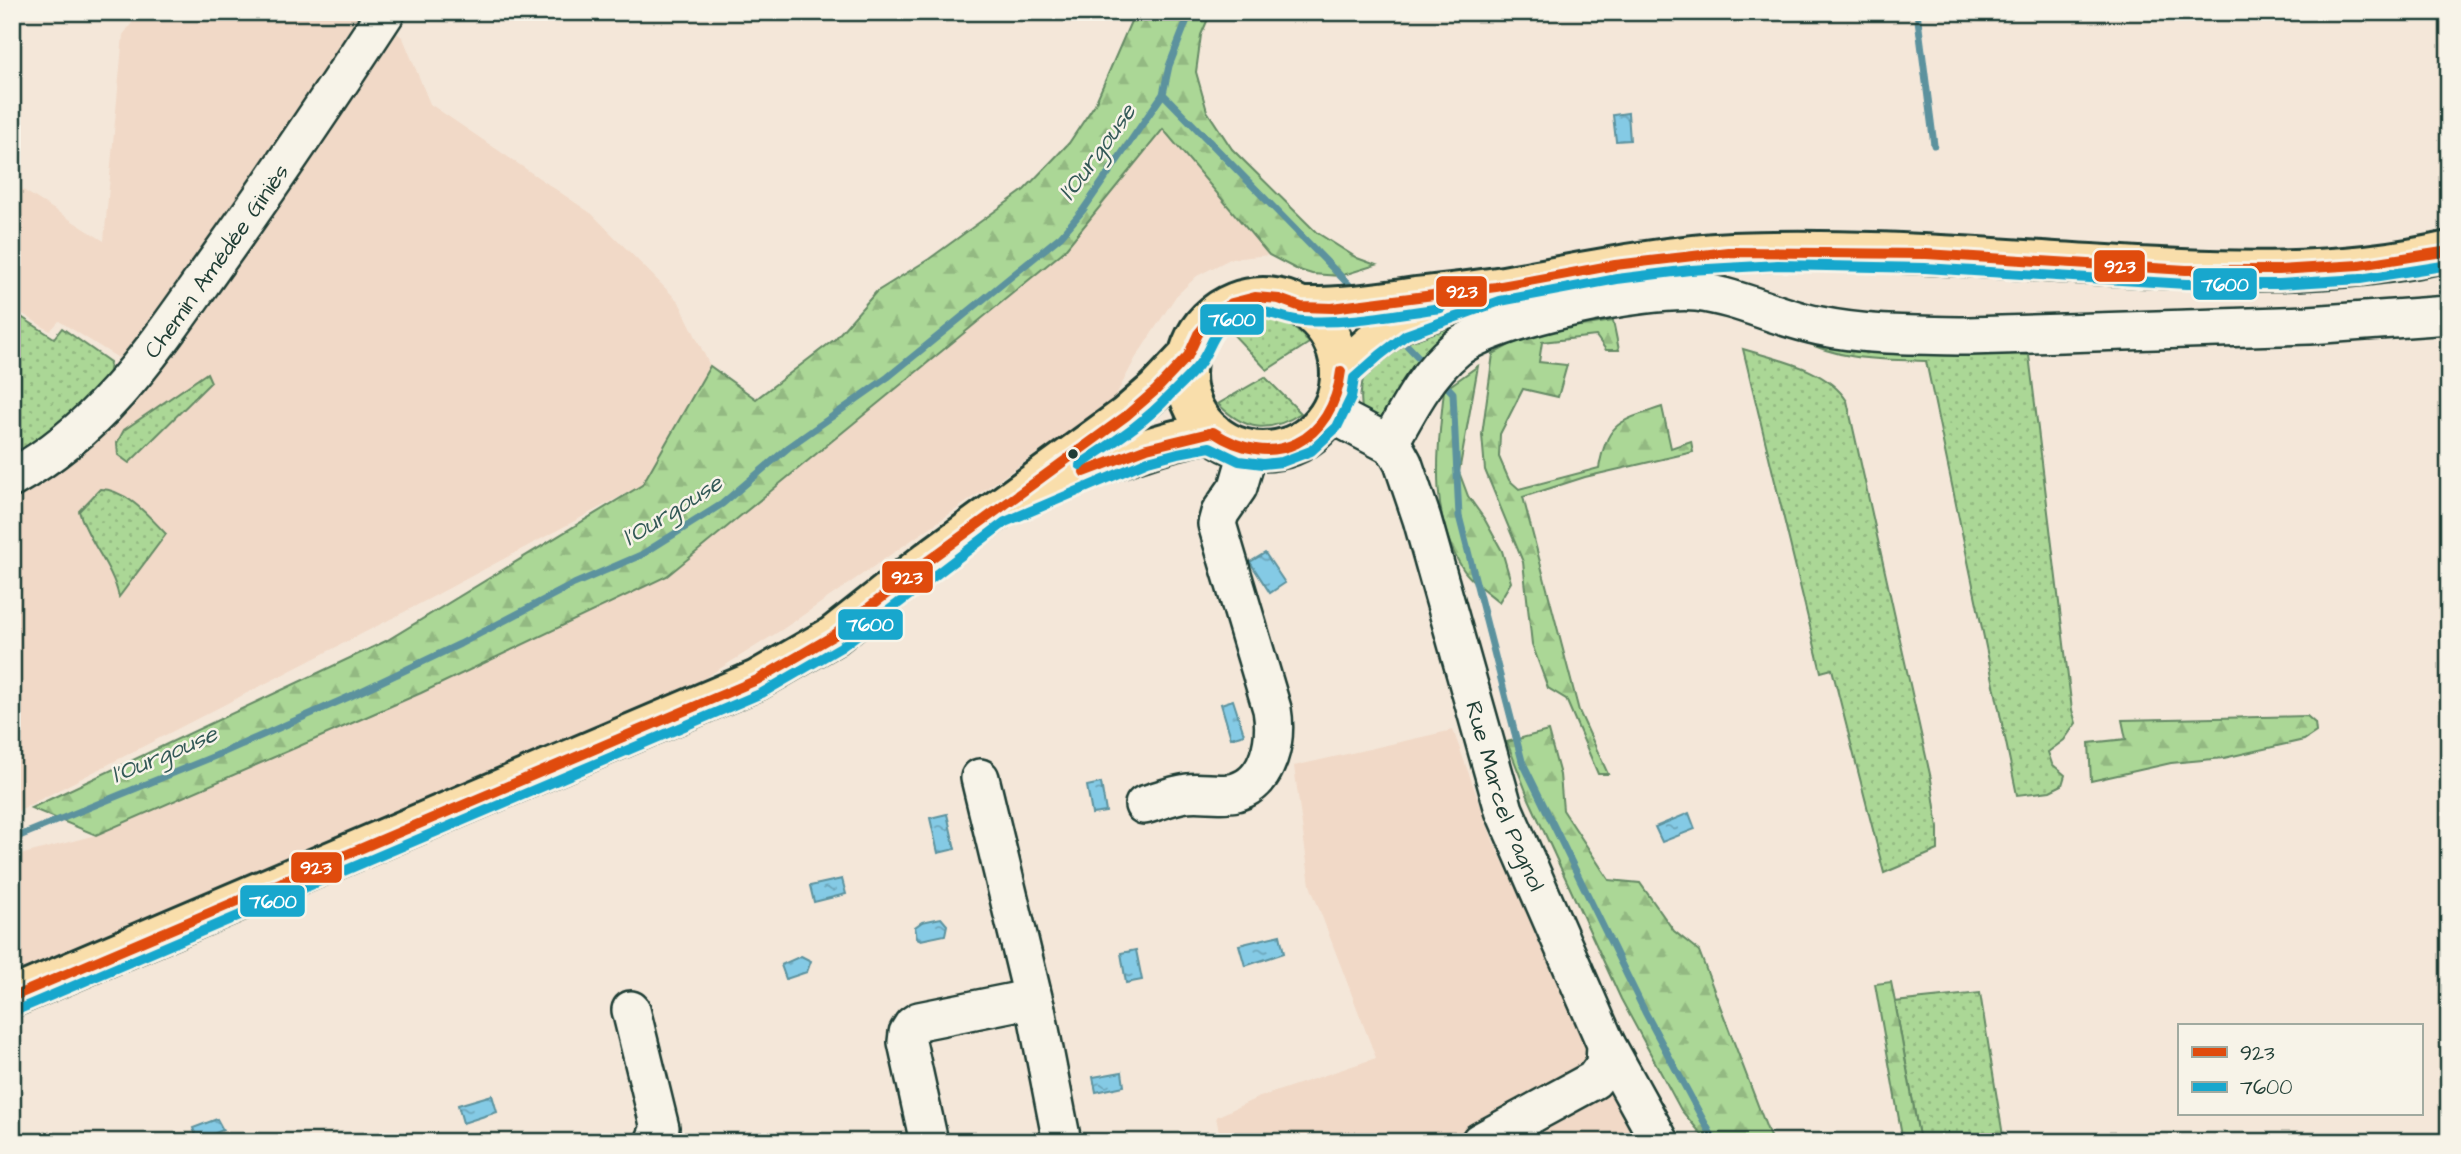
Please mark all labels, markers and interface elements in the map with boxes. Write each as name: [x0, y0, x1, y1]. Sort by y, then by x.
water label: l'Ourgouse: [1051, 96, 1146, 209]
street label: Chemin Amédée Giniès: [137, 158, 297, 365]
line badge: 923: [2093, 249, 2146, 283]
text: 923: [2104, 254, 2136, 281]
line badge: 7600: [2192, 267, 2258, 301]
text: 7600: [2200, 272, 2249, 299]
line badge: 923: [1435, 275, 1488, 308]
text: 923: [1446, 279, 1478, 306]
line badge: 7600: [1199, 303, 1265, 336]
text: 7600: [1207, 307, 1256, 334]
unlabelled marker: [1066, 447, 1080, 461]
water label: l'Ourgouse: [616, 466, 731, 556]
line badge: 923: [881, 560, 934, 594]
text: 923: [891, 565, 923, 592]
line badge: 7600: [837, 608, 904, 641]
text: 7600: [845, 612, 894, 639]
street label: Rue Marcel Pagnol: [1457, 698, 1552, 896]
water label: l'Ourgouse: [106, 717, 224, 793]
line badge: 923: [290, 851, 343, 884]
text: 923: [300, 855, 332, 882]
line badge: 7600: [239, 884, 306, 918]
text: 7600: [248, 889, 297, 916]
legend: [2178, 1024, 2422, 1116]
text: 923: [2240, 1039, 2275, 1068]
text: 7600: [2240, 1073, 2293, 1102]

